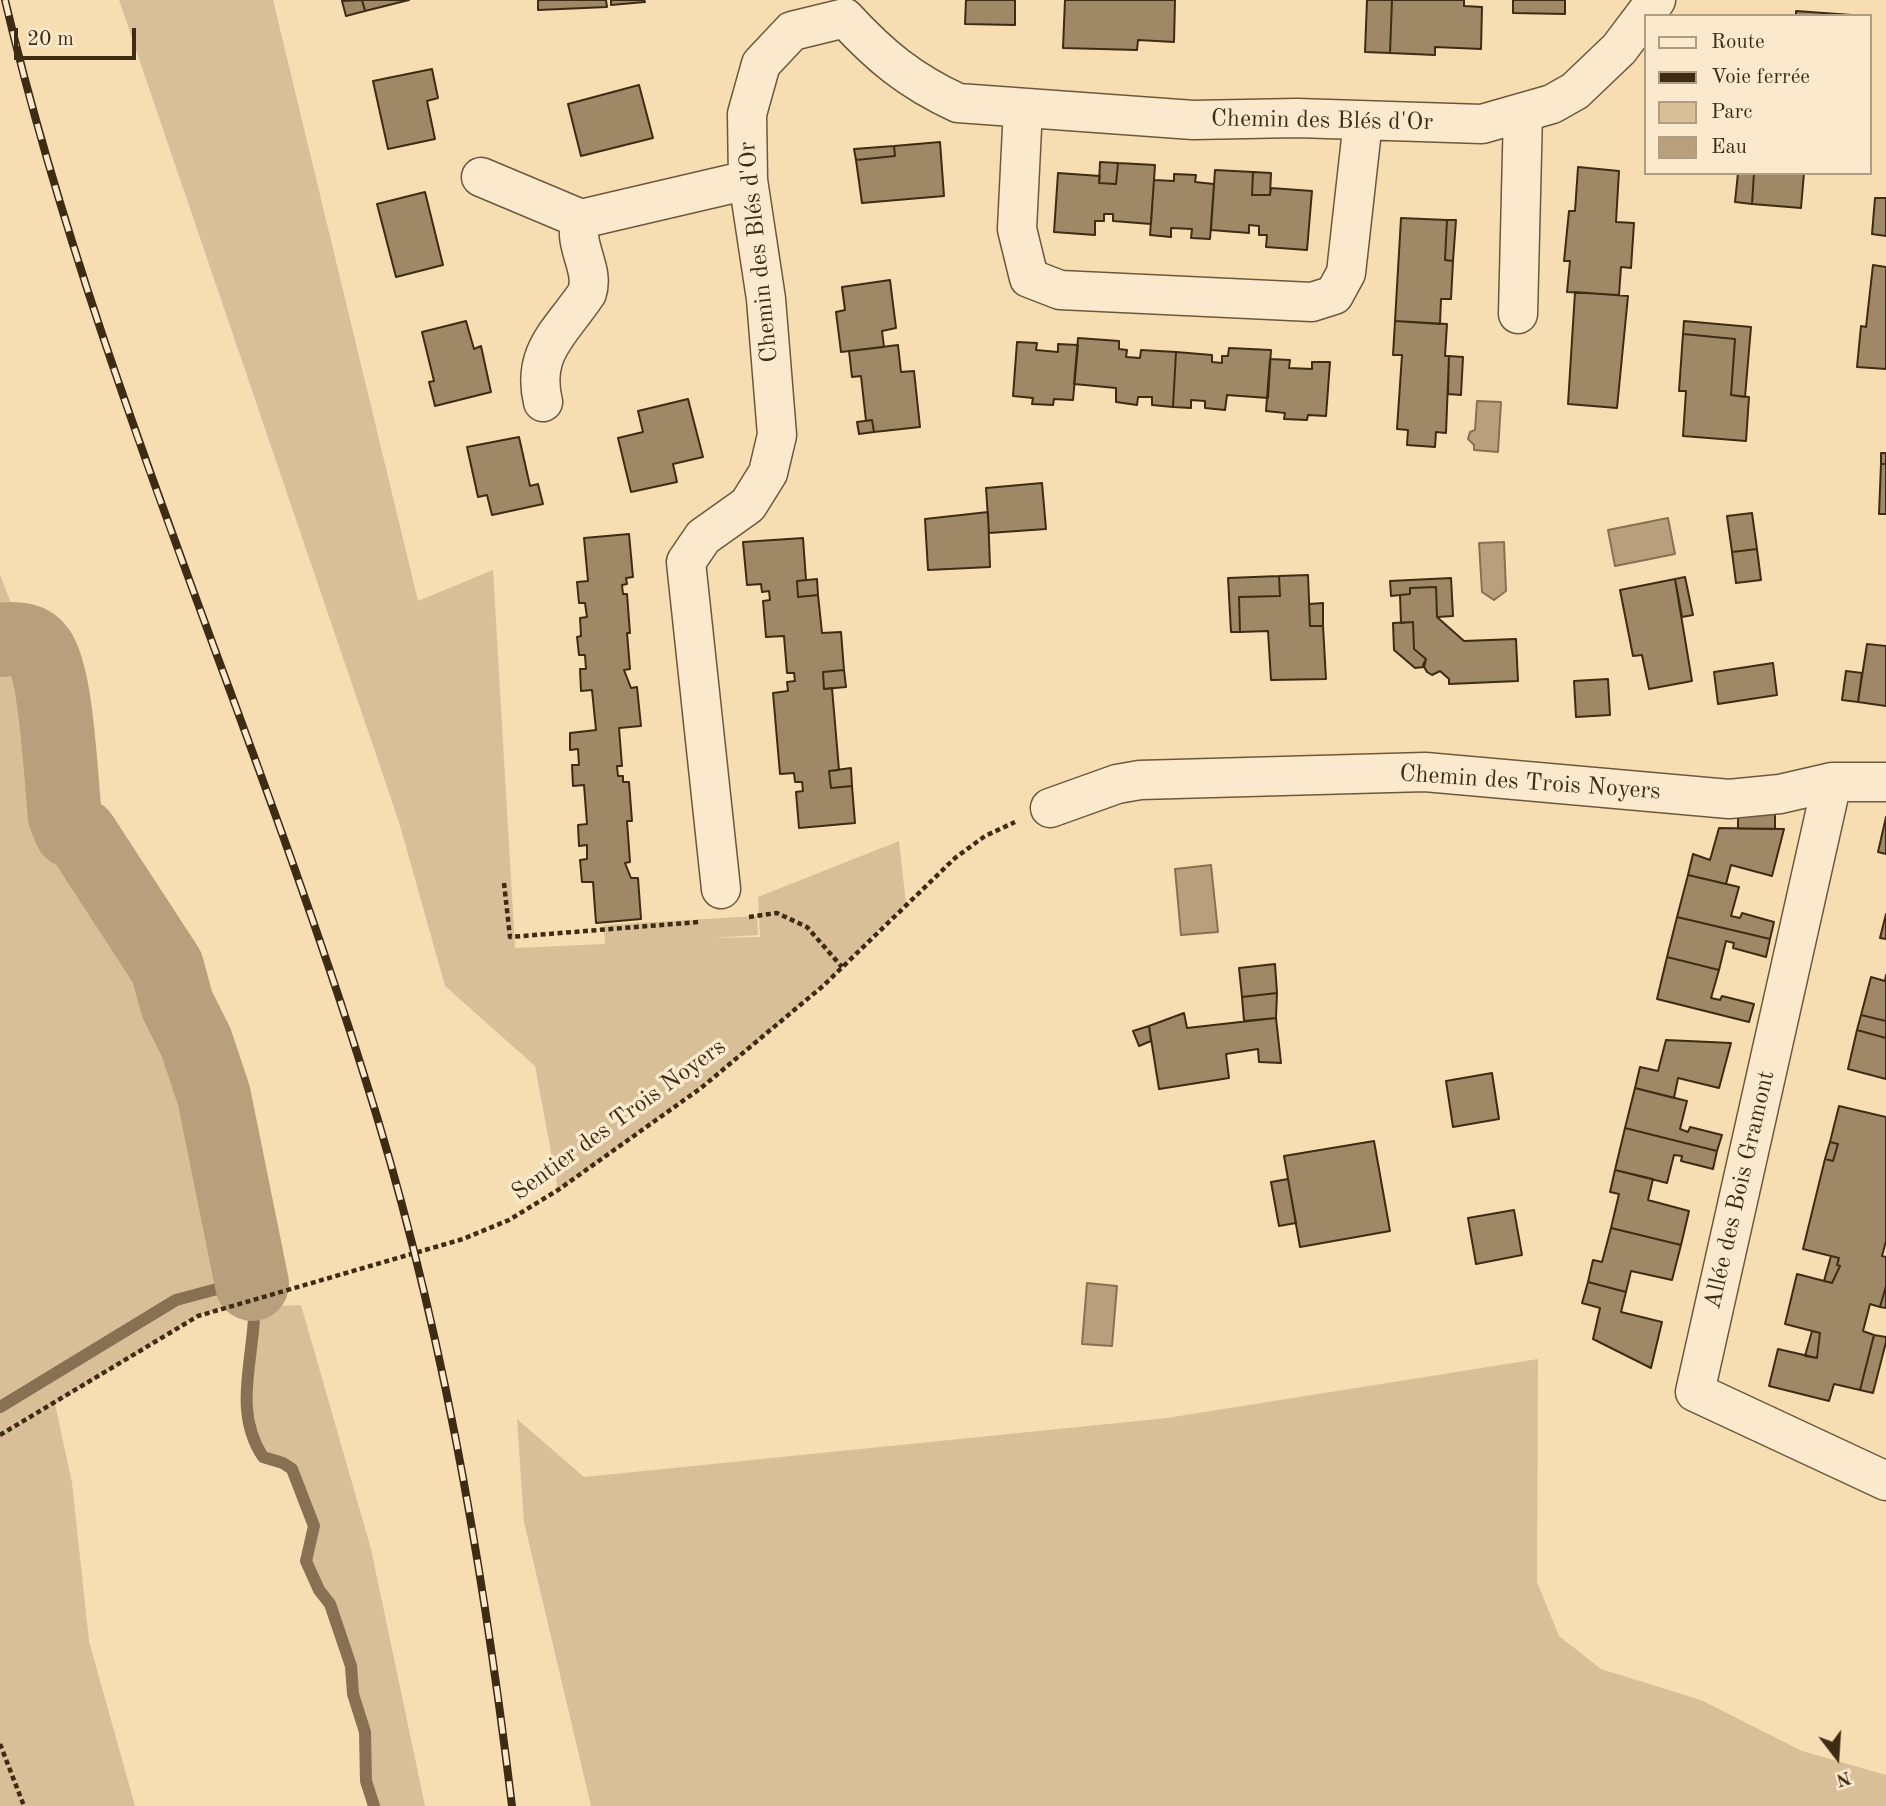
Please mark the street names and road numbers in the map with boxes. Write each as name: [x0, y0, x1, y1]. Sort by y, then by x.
street label: Chemin des Blés d'Or: [1211, 105, 1433, 137]
street label: Chemin des Blés d'Or: [733, 140, 785, 364]
street label: Chemin des Trois Noyers: [1398, 760, 1662, 806]
street label: Sentier des Trois Noyers: [506, 1033, 732, 1207]
street label: Allée des Bois Gramont: [1699, 1068, 1781, 1312]

